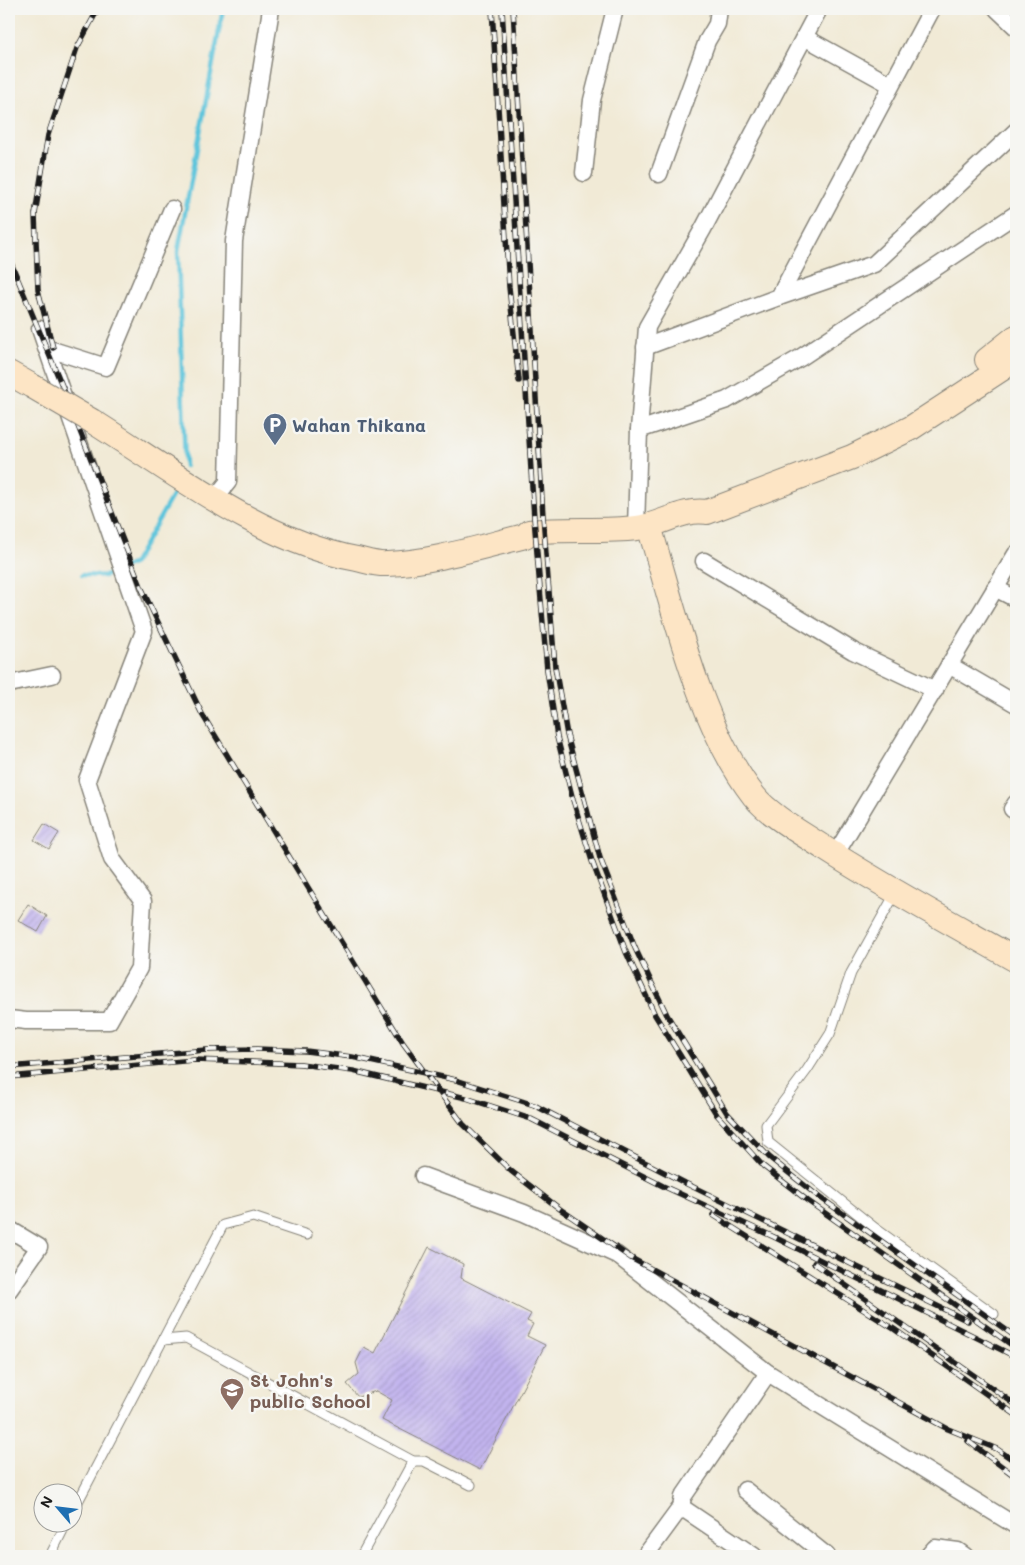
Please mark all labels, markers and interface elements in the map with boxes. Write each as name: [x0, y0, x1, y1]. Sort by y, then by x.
parking icon: Wahan Thikana: [262, 412, 288, 446]
place label: Wahan Thikana: [292, 413, 426, 437]
place label: St John's public School: [250, 1368, 371, 1413]
school or university icon: St John's public School: [219, 1377, 245, 1411]
north arrow: [32, 1482, 82, 1532]
text: N: [35, 1493, 57, 1511]

